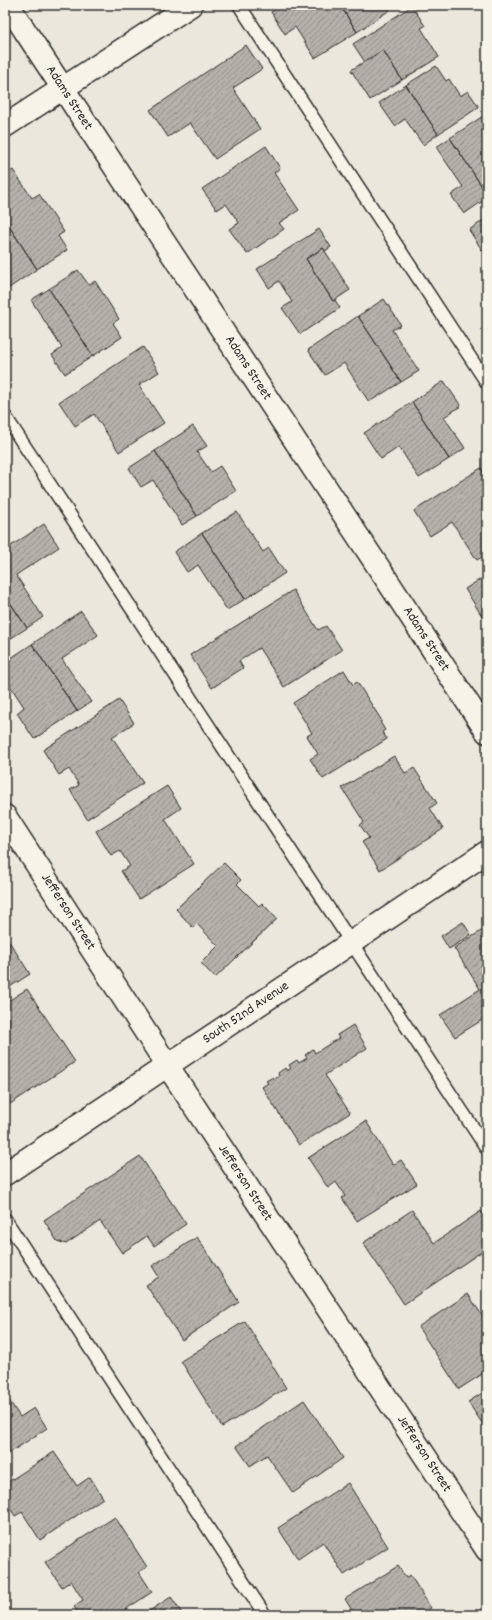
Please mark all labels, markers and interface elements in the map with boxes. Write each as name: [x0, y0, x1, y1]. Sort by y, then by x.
street label: Adams Street: [41, 62, 97, 134]
street label: Adams Street: [220, 332, 276, 404]
street label: Adams Street: [398, 603, 454, 675]
street label: Jefferson Street: [36, 870, 100, 954]
street label: South 52nd Avenue: [199, 977, 293, 1049]
street label: Jefferson Street: [213, 1141, 277, 1225]
street label: Jefferson Street: [392, 1412, 456, 1496]

